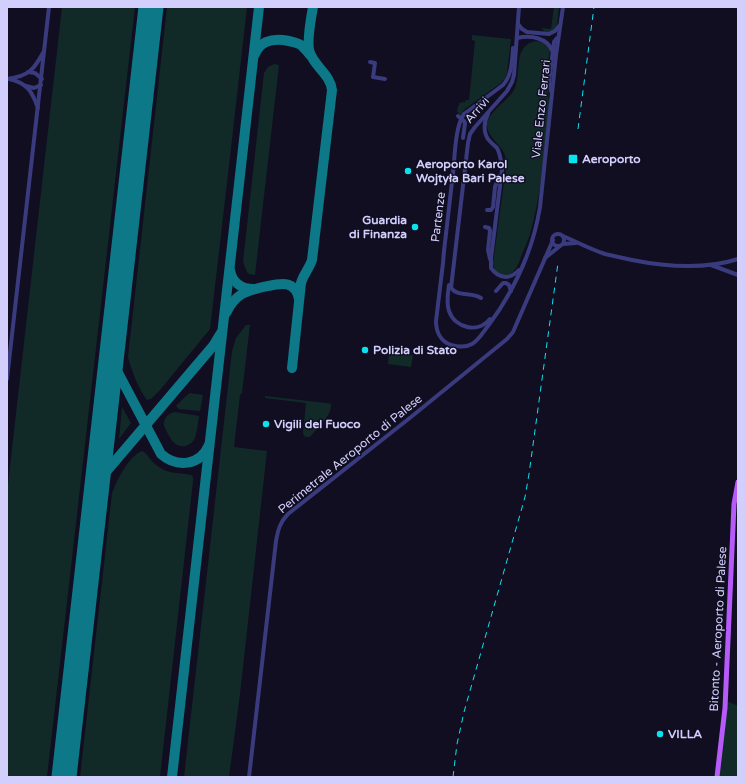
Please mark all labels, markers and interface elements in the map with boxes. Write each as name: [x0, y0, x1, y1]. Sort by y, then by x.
street label: Viale Enzo Ferrari: [529, 59, 553, 159]
street label: Arrivi: [462, 94, 492, 126]
place label: Aeroporto: [582, 152, 641, 167]
marker: Aeroporto: [567, 153, 579, 165]
place label: Aeroporto Karol Wojtyła Bari Palese: [416, 157, 525, 186]
marker: Aeroporto Karol Wojtyła Bari Palese: [403, 166, 413, 176]
street label: Partenze: [428, 191, 448, 243]
place label: Guardia di Finanza: [349, 213, 407, 241]
marker: Guardia di Finanza: [410, 222, 420, 232]
place label: Polizia di Stato: [373, 343, 457, 357]
marker: Polizia di Stato: [360, 345, 370, 355]
street label: Perimetrale Aeroporto di Palese: [275, 391, 425, 516]
place label: Vigili del Fuoco: [274, 417, 360, 432]
marker: Vigili del Fuoco: [261, 419, 271, 429]
street label: Bitonto - Aeroporto di Palese: [707, 546, 729, 712]
place label: VILLA: [668, 727, 702, 741]
marker: VILLA: [655, 729, 665, 739]

